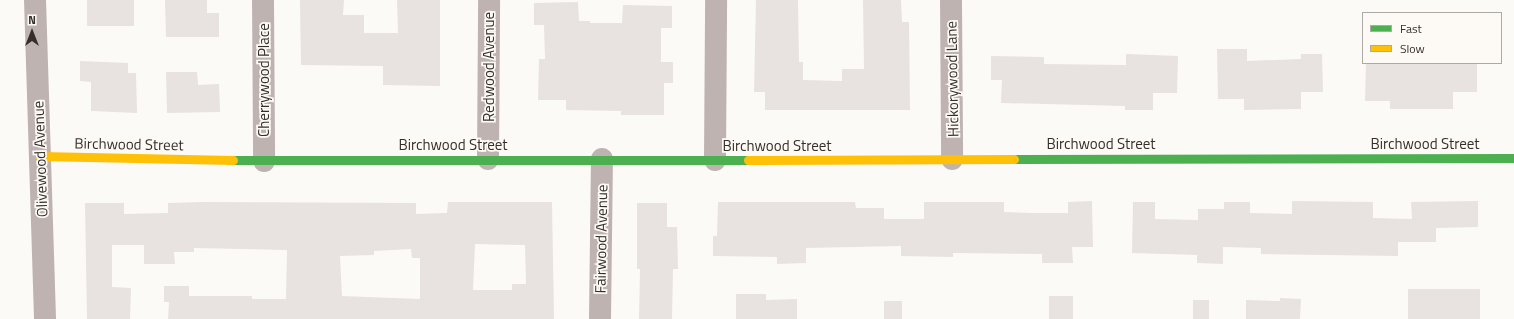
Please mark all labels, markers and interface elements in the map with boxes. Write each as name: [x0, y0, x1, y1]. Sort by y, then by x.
north arrow: [12, 12, 52, 52]
text: N: [28, 12, 36, 28]
street label: Redwood Avenue: [480, 12, 498, 122]
legend: [1362, 12, 1502, 64]
text: Fast: [1400, 19, 1422, 38]
street label: Hickorywood Lane: [942, 21, 962, 137]
street label: Cherrywood Place: [255, 23, 273, 137]
text: Slow: [1400, 39, 1425, 58]
street label: Olivewood Avenue: [29, 100, 51, 218]
street label: Birchwood Street: [74, 134, 184, 154]
street label: Birchwood Street: [1046, 135, 1156, 153]
street label: Birchwood Street: [1370, 135, 1480, 153]
street label: Birchwood Street: [398, 136, 508, 154]
street label: Birchwood Street: [722, 137, 832, 155]
street label: Fairwood Avenue: [591, 184, 611, 294]

